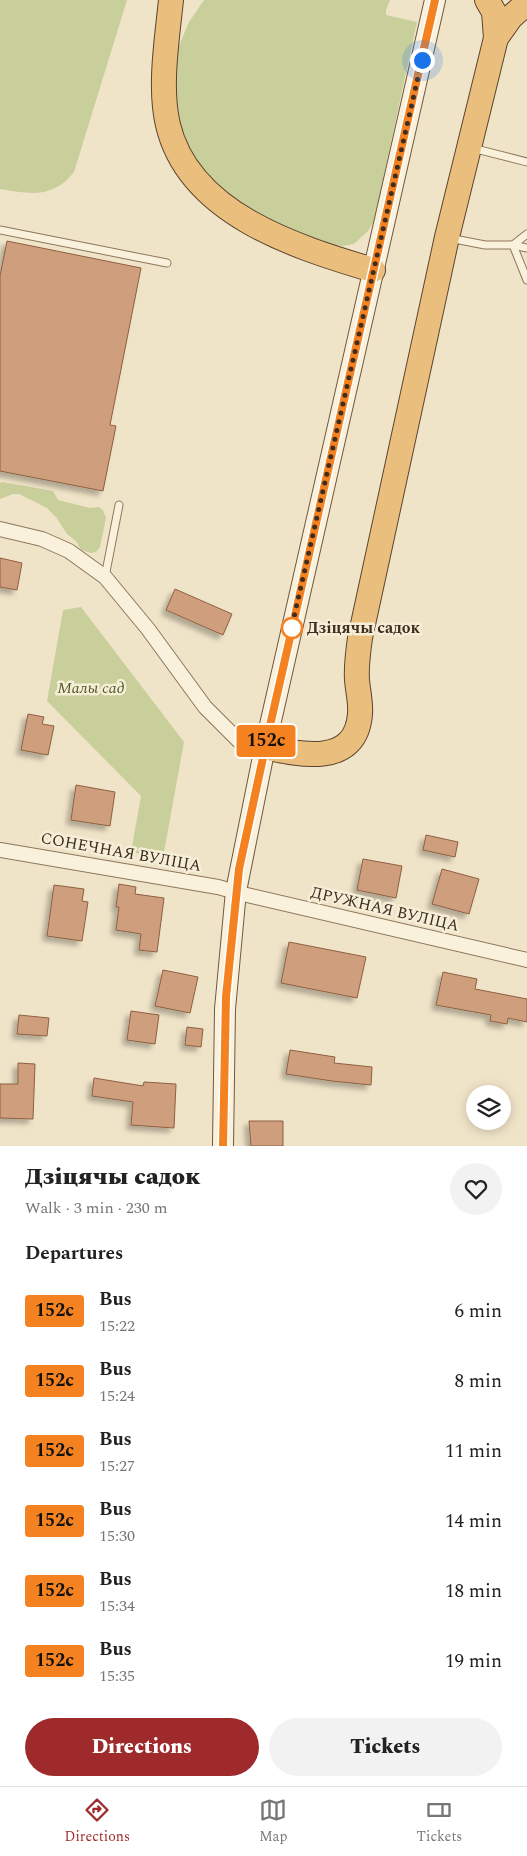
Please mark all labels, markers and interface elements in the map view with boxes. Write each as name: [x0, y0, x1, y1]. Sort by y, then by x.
your location: [410, 48, 435, 73]
place label: Дзіцячы садок: [307, 616, 421, 640]
marker: Дзіцячы садок: [281, 617, 303, 639]
park label: Малы сад: [57, 676, 125, 700]
line badge: 152с: [231, 725, 301, 757]
text: 152с: [247, 727, 286, 754]
street label: СОНЕЧНАЯ ВУЛІЦА: [39, 826, 203, 878]
street label: ДРУЖНАЯ ВУЛІЦА: [308, 880, 462, 938]
map controls: [466, 1085, 511, 1130]
button: layers: [466, 1085, 511, 1130]
text: Дзіцячы садок: [25, 1159, 200, 1195]
button: heart: [450, 1163, 502, 1215]
text: Walk · 3 min · 230 m: [25, 1196, 168, 1220]
text: Departures: [25, 1239, 123, 1268]
text: Bus: [99, 1285, 132, 1314]
text: 152с: [35, 1297, 74, 1324]
text: 6 min: [454, 1297, 502, 1326]
text: 15:22: [99, 1314, 135, 1338]
text: Bus: [99, 1355, 132, 1384]
text: 152с: [35, 1367, 74, 1394]
text: 8 min: [454, 1367, 502, 1396]
text: 15:24: [99, 1384, 135, 1408]
text: Bus: [99, 1425, 132, 1454]
text: 152с: [35, 1437, 74, 1464]
text: 11 min: [445, 1437, 502, 1466]
text: 15:27: [99, 1454, 135, 1478]
text: Bus: [99, 1495, 132, 1524]
text: 152с: [35, 1507, 74, 1534]
text: 14 min: [445, 1507, 502, 1536]
text: 15:30: [99, 1524, 135, 1548]
text: Bus: [99, 1565, 132, 1594]
text: 152с: [35, 1577, 74, 1604]
text: 18 min: [445, 1577, 502, 1606]
text: 15:34: [99, 1594, 135, 1618]
text: Bus: [99, 1635, 132, 1664]
text: 152с: [35, 1647, 74, 1674]
text: 19 min: [445, 1647, 502, 1676]
text: 15:35: [99, 1664, 135, 1688]
button: Directions: [25, 1718, 259, 1776]
button: Tickets: [269, 1718, 502, 1776]
tab: Directions: [65, 1796, 130, 1847]
tab: Map: [259, 1796, 287, 1847]
tab: Tickets: [417, 1796, 462, 1847]

